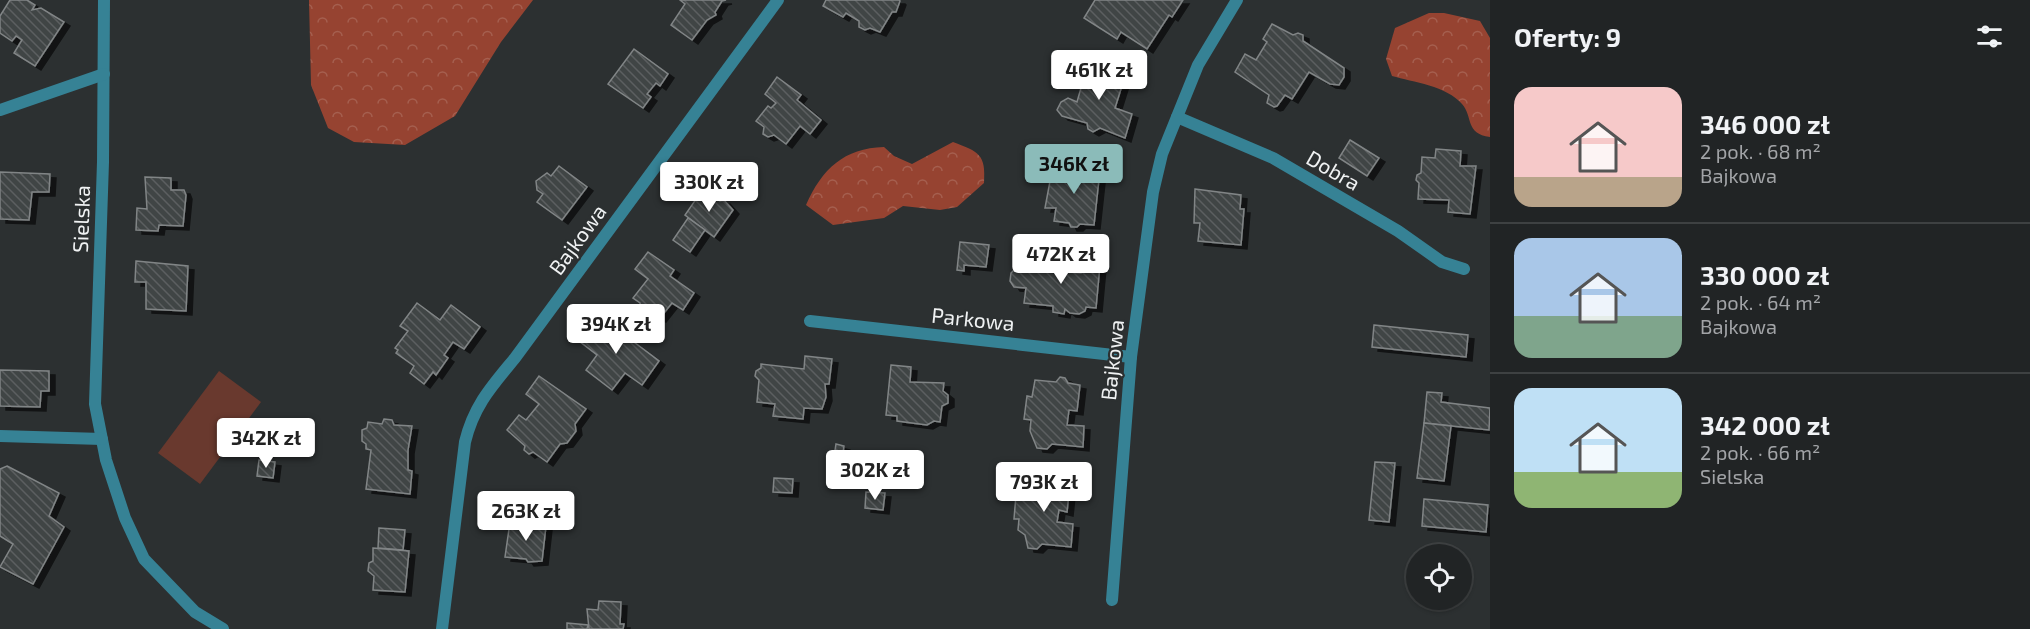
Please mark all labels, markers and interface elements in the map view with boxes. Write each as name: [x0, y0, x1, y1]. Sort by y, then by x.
icon: filters: [1973, 20, 2006, 53]
text: Oferty: 9: [1514, 21, 1621, 52]
pin: 461K zł: [1044, 50, 1154, 101]
text: 461K zł: [1065, 57, 1133, 81]
text: 346 000 zł: [1700, 108, 1830, 139]
icon: home: [1562, 111, 1634, 183]
text: 2 pok. · 68 m²: [1700, 139, 1821, 163]
pin: 346K zł: [1019, 144, 1129, 195]
street label: Dobra: [1302, 144, 1365, 195]
text: 346K zł: [1039, 151, 1109, 175]
pin: 330K zł: [654, 162, 764, 213]
text: Bajkowa: [1700, 163, 1777, 187]
text: 330K zł: [674, 169, 744, 193]
street label: Sielska: [67, 185, 94, 253]
street label: Bajkowa: [543, 199, 611, 280]
pin: 472K zł: [1006, 234, 1116, 285]
text: 472K zł: [1026, 241, 1096, 265]
text: 330 000 zł: [1700, 259, 1829, 290]
icon: home: [1562, 262, 1634, 334]
text: 2 pok. · 64 m²: [1700, 290, 1821, 314]
street label: Parkowa: [930, 302, 1016, 335]
pin: 394K zł: [561, 304, 671, 355]
text: 394K zł: [581, 311, 651, 335]
text: Bajkowa: [1700, 314, 1777, 338]
street label: Bajkowa: [1095, 318, 1129, 401]
text: 342 000 zł: [1700, 409, 1830, 440]
icon: home: [1562, 412, 1634, 484]
pin: 342K zł: [211, 418, 321, 469]
text: 342K zł: [231, 425, 301, 449]
text: 2 pok. · 66 m²: [1700, 440, 1820, 464]
pin: 302K zł: [820, 450, 930, 501]
text: 302K zł: [840, 457, 910, 481]
pin: 793K zł: [989, 462, 1099, 513]
text: Sielska: [1700, 464, 1764, 488]
text: 793K zł: [1010, 469, 1078, 493]
pin: 263K zł: [471, 491, 581, 542]
text: 263K zł: [491, 498, 561, 522]
map controls: [1406, 544, 1472, 610]
button: locate: [1406, 544, 1472, 610]

